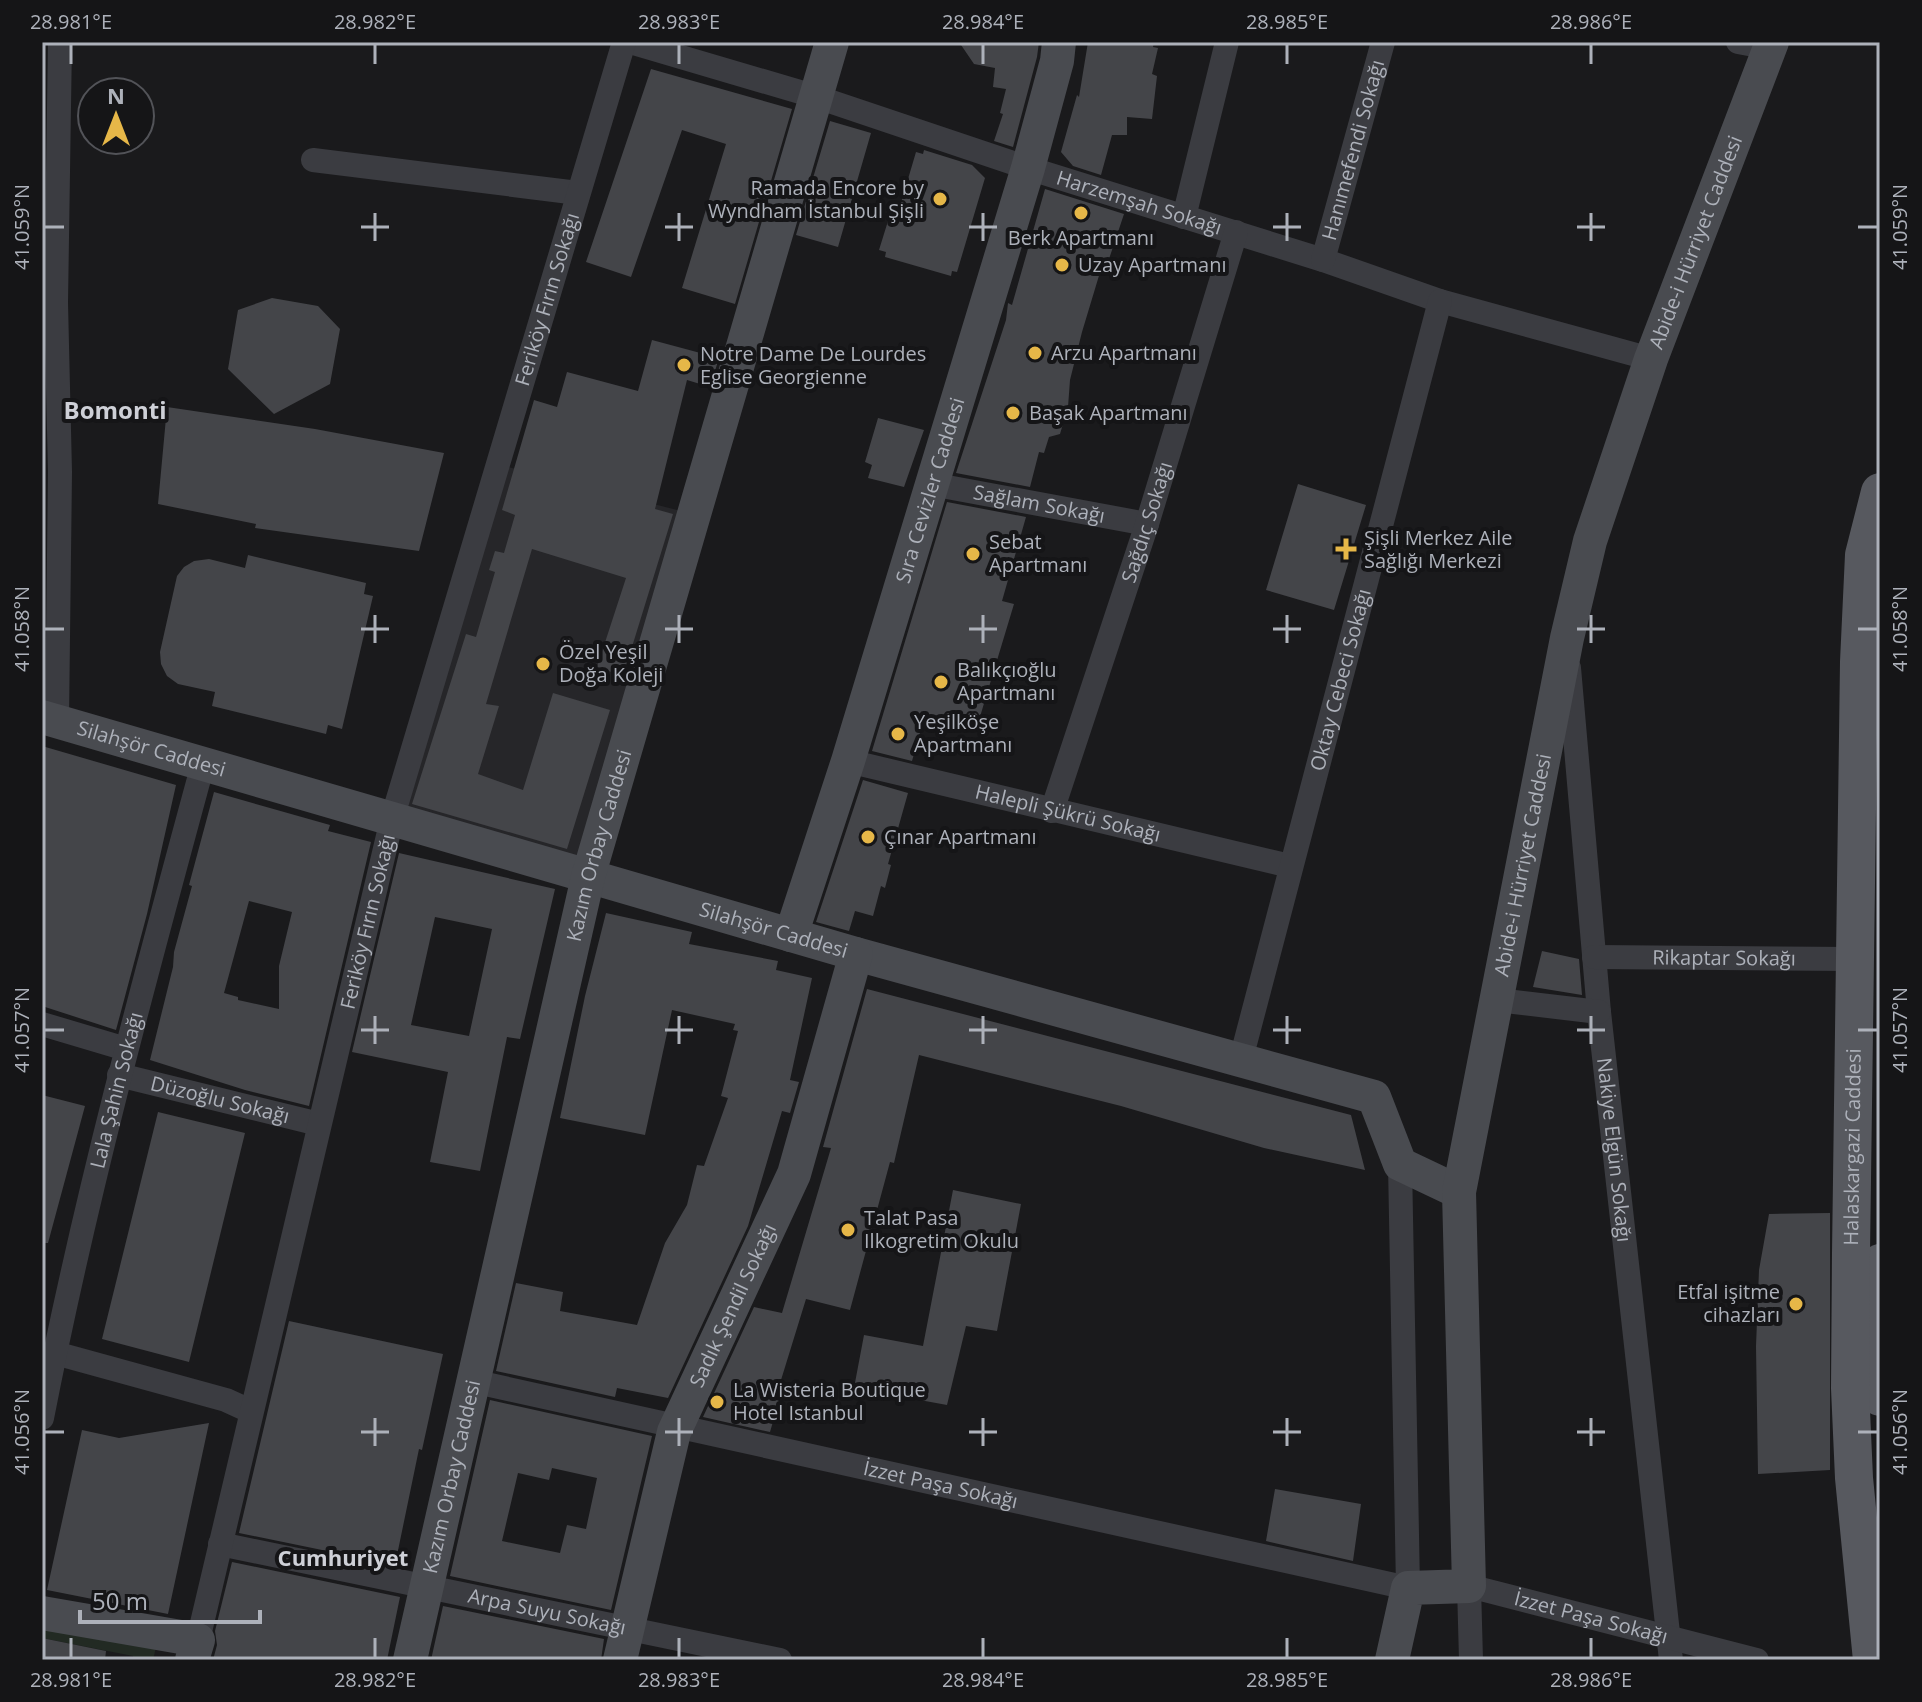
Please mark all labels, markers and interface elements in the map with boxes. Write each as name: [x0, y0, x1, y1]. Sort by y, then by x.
text: 28.981°E: [30, 8, 112, 35]
text: 28.982°E: [334, 8, 416, 35]
text: 28.983°E: [638, 8, 720, 35]
text: 28.984°E: [942, 8, 1024, 35]
text: 28.985°E: [1246, 8, 1328, 35]
text: 28.986°E: [1550, 8, 1632, 35]
street label: Hanımefendi Sokağı: [1315, 57, 1390, 243]
north arrow: [76, 76, 156, 156]
text: N: [107, 80, 125, 110]
street label: Abide-i Hürriyet Caddesi: [1642, 132, 1748, 353]
street label: Harzemşah Sokağı: [1053, 164, 1225, 241]
place label: Ramada Encore by Wyndham İstanbul Şişli: [708, 174, 925, 224]
text: 41.059°N: [8, 184, 35, 270]
text: 41.059°N: [1886, 184, 1913, 270]
marker: Ramada Encore by Wyndham İstanbul Şişli: [931, 190, 949, 208]
marker: Berk Apartmanı: [1072, 204, 1090, 222]
street label: Feriköy Fırın Sokağı: [508, 209, 585, 389]
place label: Berk Apartmanı: [1008, 224, 1154, 251]
place label: Uzay Apartmanı: [1078, 251, 1227, 278]
marker: Uzay Apartmanı: [1053, 256, 1071, 274]
place label: Arzu Apartmanı: [1051, 339, 1197, 366]
place label: Notre Dame De Lourdes Eglise Georgienne: [700, 340, 926, 390]
marker: Arzu Apartmanı: [1026, 344, 1044, 362]
marker: Notre Dame De Lourdes Eglise Georgienne: [675, 356, 693, 374]
district label: Bomonti: [64, 393, 166, 426]
street label: Sıra Cevizler Caddesi: [889, 394, 971, 586]
place label: Başak Apartmanı: [1029, 399, 1188, 426]
marker: Başak Apartmanı: [1004, 404, 1022, 422]
street label: Sağdıç Sokağı: [1115, 458, 1178, 586]
street label: Sağlam Sokağı: [971, 478, 1107, 529]
place label: Şişli Merkez Aile Sağlığı Merkezi: [1364, 524, 1513, 574]
place label: Sebat Apartmanı: [989, 528, 1087, 578]
marker: Şişli Merkez Aile Sağlığı Merkezi: [1335, 538, 1357, 560]
marker: Sebat Apartmanı: [964, 545, 982, 563]
text: 41.058°N: [8, 586, 35, 672]
street label: Oktay Cebeci Sokağı: [1303, 586, 1377, 774]
text: 41.058°N: [1886, 586, 1913, 672]
place label: Özel Yeşil Doğa Koleji: [559, 638, 663, 688]
marker: Özel Yeşil Doğa Koleji: [534, 655, 552, 673]
place label: Balıkçıoğlu Apartmanı: [957, 656, 1056, 706]
marker: Balıkçıoğlu Apartmanı: [932, 673, 950, 691]
place label: Yeşilköşe Apartmanı: [914, 708, 1012, 758]
street label: Silahşör Caddesi: [74, 714, 229, 783]
marker: Yeşilköşe Apartmanı: [889, 725, 907, 743]
street label: Kazım Orbay Caddesi: [560, 746, 638, 944]
street label: Abide-i Hürriyet Caddesi: [1487, 751, 1557, 979]
street label: Halepli Şükrü Sokağı: [973, 778, 1163, 848]
place label: Çınar Apartmanı: [884, 823, 1037, 850]
marker: Çınar Apartmanı: [859, 828, 877, 846]
street label: Feriköy Fırın Sokağı: [333, 831, 401, 1012]
street label: Silahşör Caddesi: [696, 895, 851, 964]
street label: Rikaptar Sokağı: [1652, 943, 1796, 972]
text: 41.057°N: [8, 987, 35, 1073]
text: 41.057°N: [1886, 987, 1913, 1073]
street label: Lala Şahin Sokağı: [83, 1009, 149, 1171]
street label: Halaskargazi Caddesi: [1837, 1048, 1867, 1246]
street label: Nakiye Elgün Sokağı: [1591, 1056, 1638, 1244]
street label: Düzoğlu Sokağı: [148, 1069, 292, 1129]
place label: Talat Pasa Ilkogretim Okulu: [864, 1204, 1019, 1254]
street label: Sadık Şendil Sokağı: [683, 1219, 782, 1391]
marker: Talat Pasa Ilkogretim Okulu: [839, 1221, 857, 1239]
place label: Etfal işitme cihazları: [1677, 1278, 1780, 1328]
marker: Etfal işitme cihazları: [1787, 1295, 1805, 1313]
place label: La Wisteria Boutique Hotel Istanbul: [733, 1376, 926, 1426]
street label: Kazım Orbay Caddesi: [416, 1377, 486, 1576]
text: 41.056°N: [8, 1389, 35, 1475]
text: 41.056°N: [1886, 1389, 1913, 1475]
marker: La Wisteria Boutique Hotel Istanbul: [708, 1393, 726, 1411]
street label: İzzet Paşa Sokağı: [861, 1454, 1021, 1514]
district label: Cumhuriyet: [278, 1542, 408, 1572]
scale bar: [80, 1574, 260, 1624]
street label: Arpa Suyu Sokağı: [466, 1582, 629, 1641]
text: 50 m: [92, 1584, 148, 1617]
street label: İzzet Paşa Sokağı: [1512, 1584, 1671, 1650]
text: 28.981°E: [30, 1666, 112, 1693]
text: 28.982°E: [334, 1666, 416, 1693]
text: 28.983°E: [638, 1666, 720, 1693]
text: 28.984°E: [942, 1666, 1024, 1693]
text: 28.985°E: [1246, 1666, 1328, 1693]
text: 28.986°E: [1550, 1666, 1632, 1693]

